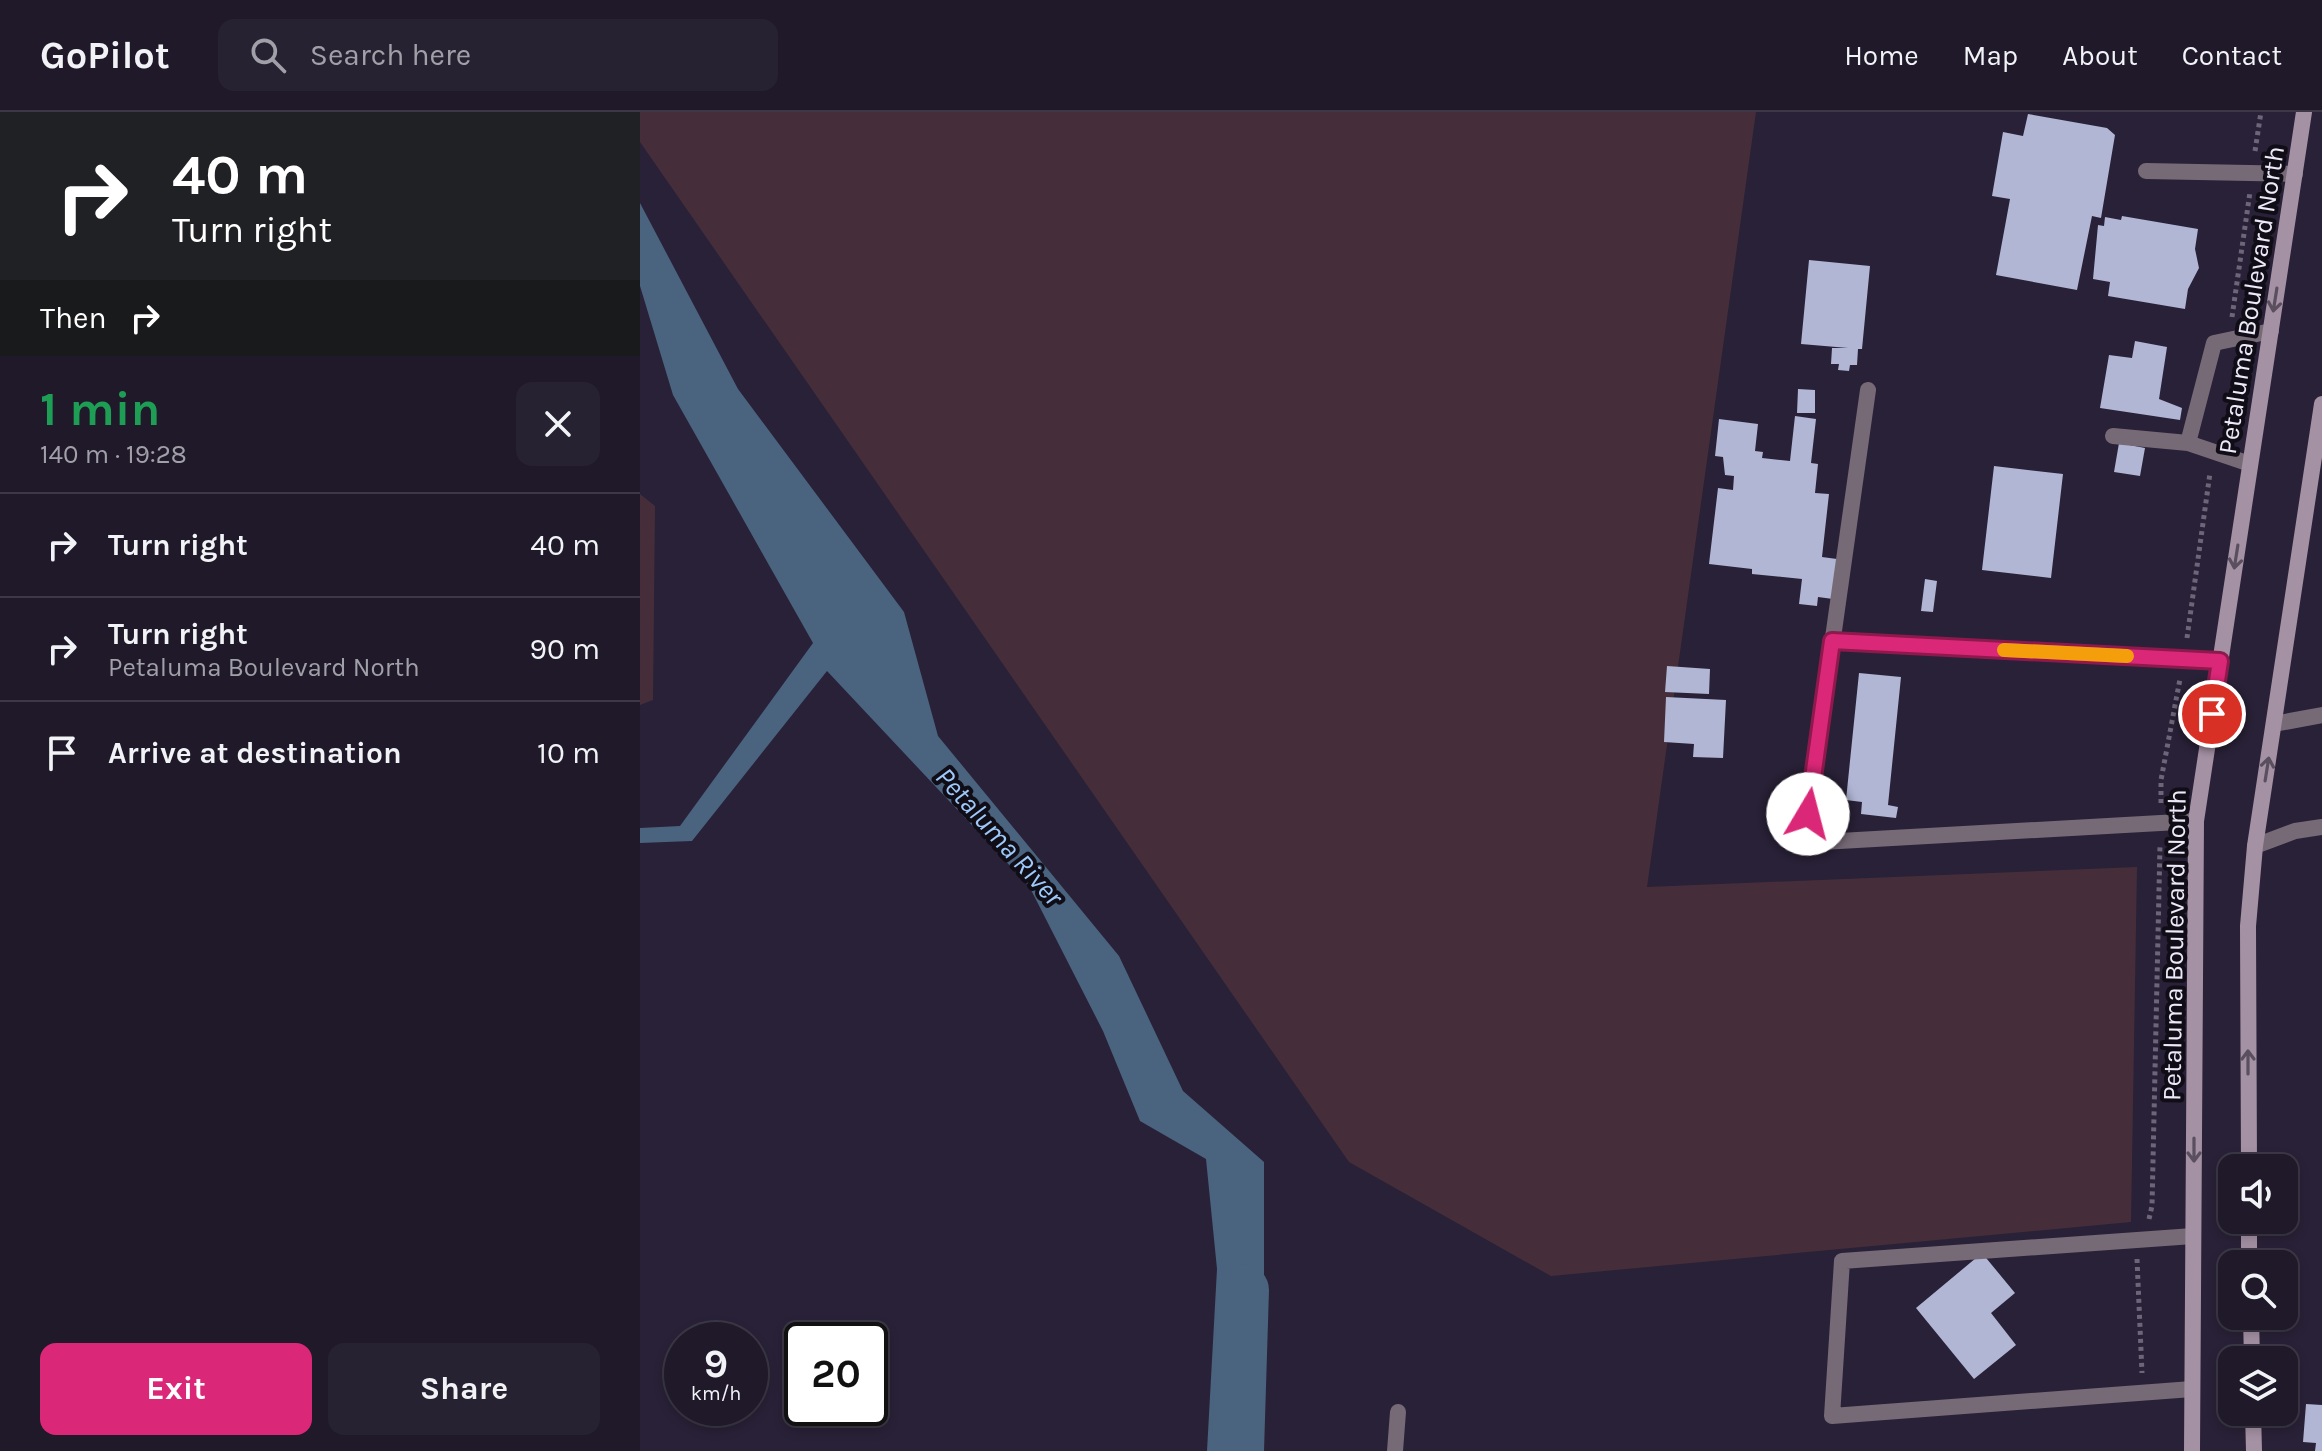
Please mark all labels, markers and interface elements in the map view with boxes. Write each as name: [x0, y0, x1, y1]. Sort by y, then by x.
search box: [218, 19, 778, 91]
text: GoPilot: [40, 33, 170, 78]
icon: search: [246, 33, 290, 77]
text: Search here: [310, 37, 471, 73]
text: Home: [1844, 39, 1919, 72]
text: Map: [1963, 39, 2018, 72]
text: About: [2062, 39, 2138, 72]
text: Contact: [2182, 39, 2282, 72]
text: 40 m: [172, 142, 308, 207]
icon: right: [40, 144, 144, 248]
street label: Petaluma Boulevard North: [2212, 144, 2291, 456]
text: Turn right: [172, 209, 332, 251]
one-way arrow: [2267, 287, 2282, 312]
icon: right: [123, 296, 167, 340]
text: Then: [40, 300, 107, 336]
text: 1 min: [40, 381, 160, 437]
button: close: [516, 382, 600, 466]
text: 140 m · 19:28: [40, 439, 187, 470]
icon: right: [40, 523, 84, 567]
text: Turn right: [108, 527, 248, 563]
text: 40 m: [530, 527, 600, 563]
one-way arrow: [2228, 544, 2243, 569]
text: Turn right: [108, 616, 248, 652]
icon: right: [40, 627, 84, 671]
text: 90 m: [530, 631, 600, 667]
text: Petaluma Boulevard North: [108, 652, 420, 683]
pin: [2178, 680, 2246, 748]
icon: arrive: [2190, 692, 2234, 736]
icon: arrive: [40, 731, 84, 775]
text: Arrive at destination: [108, 735, 402, 771]
text: 10 m: [537, 735, 600, 771]
one-way arrow: [2260, 757, 2275, 782]
water label: Petaluma River: [929, 760, 1071, 913]
position arrow: [1766, 772, 1850, 856]
street label: Petaluma Boulevard North: [2156, 789, 2193, 1101]
one-way arrow: [2240, 1049, 2256, 1076]
one-way arrow: [2186, 1136, 2202, 1163]
map controls: [2218, 1154, 2298, 1426]
button: sound: [2218, 1154, 2298, 1234]
button: search: [2218, 1250, 2298, 1330]
speed limit sign: 20: [784, 1322, 888, 1426]
text: 9: [704, 1340, 728, 1387]
button: Exit: [40, 1343, 312, 1435]
button: Share: [328, 1343, 600, 1435]
button: layers: [2218, 1346, 2298, 1426]
text: km/h: [691, 1382, 741, 1405]

